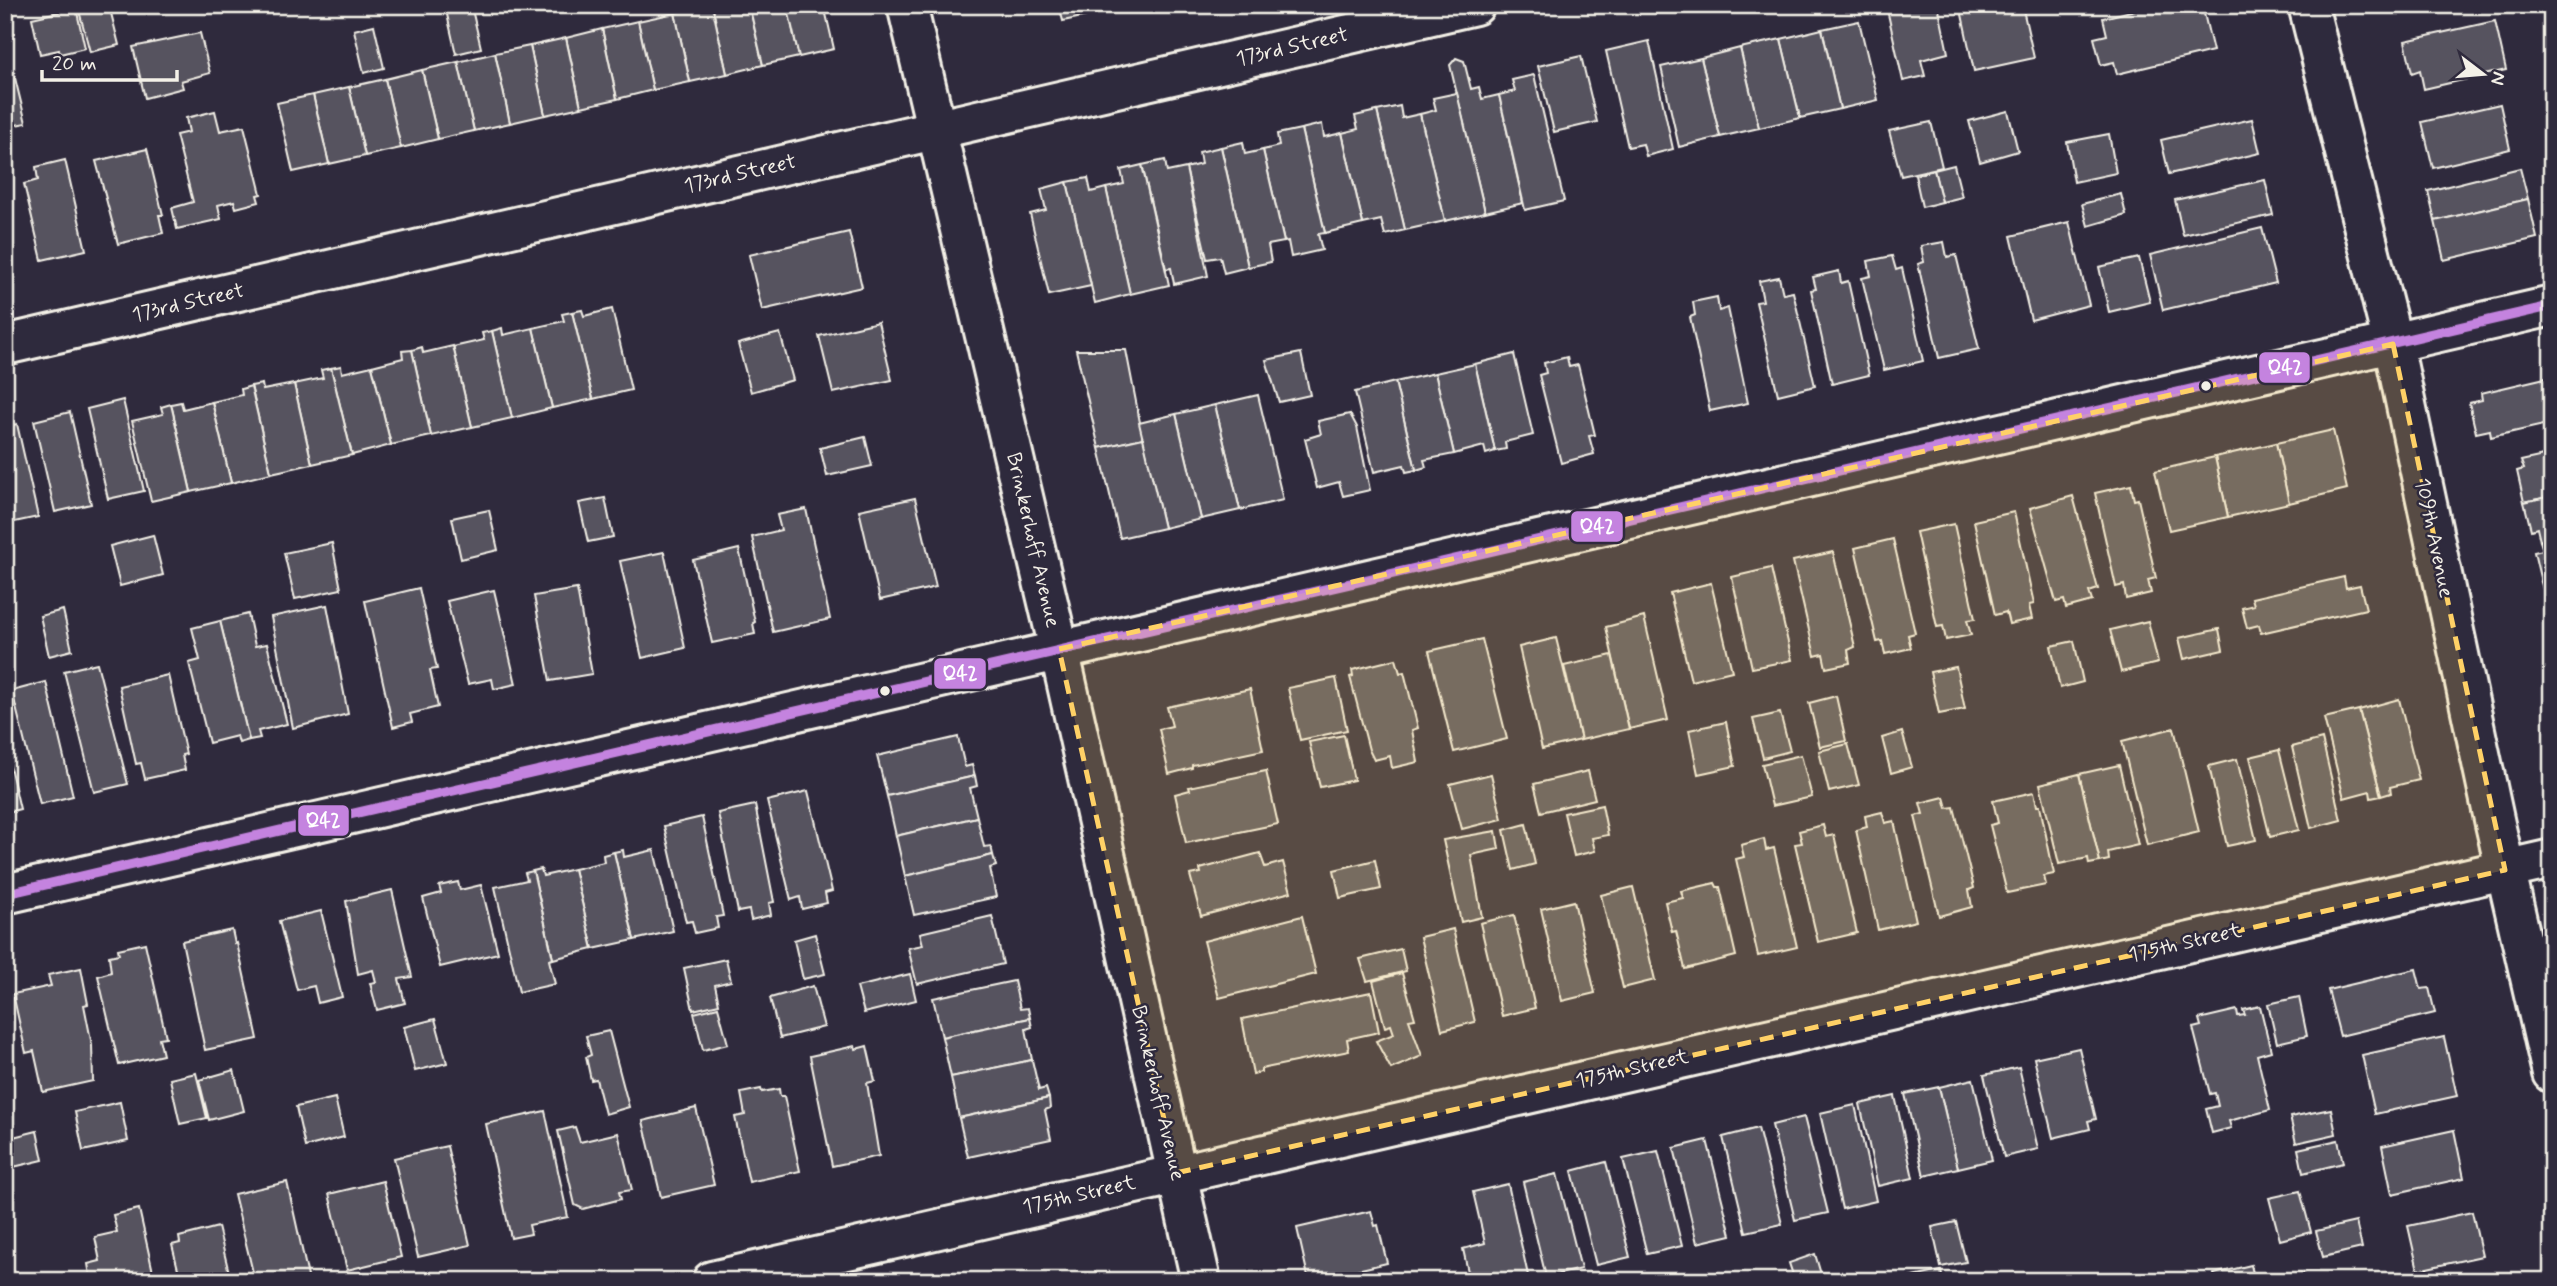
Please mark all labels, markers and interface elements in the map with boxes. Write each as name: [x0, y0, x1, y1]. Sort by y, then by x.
street label: 173rd Street: [1233, 20, 1351, 74]
scale bar: [42, 38, 177, 82]
north arrow: [2448, 38, 2518, 108]
text: 20 m: [52, 50, 97, 78]
text: N: [2484, 69, 2512, 88]
street label: 173rd Street: [681, 147, 799, 201]
street label: 173rd Street: [129, 276, 247, 330]
line badge: Q42: [2258, 351, 2311, 384]
text: Q42: [2267, 356, 2303, 381]
unlabelled marker: [2199, 379, 2213, 393]
street label: Brinkerhoff Avenue: [999, 450, 1067, 630]
street label: 109th Avenue: [2408, 476, 2460, 600]
line badge: Q42: [1570, 510, 1624, 543]
text: Q42: [1579, 515, 1615, 540]
line badge: Q42: [933, 657, 987, 690]
text: Q42: [942, 662, 978, 687]
unlabelled marker: [878, 684, 892, 698]
line badge: Q42: [297, 804, 350, 837]
text: Q42: [305, 809, 341, 834]
street label: 175th Street: [2126, 916, 2245, 970]
street label: Brinkerhoff Avenue: [1124, 1003, 1192, 1183]
street label: 175th Street: [1573, 1042, 1692, 1096]
street label: 175th Street: [1020, 1168, 1139, 1222]

